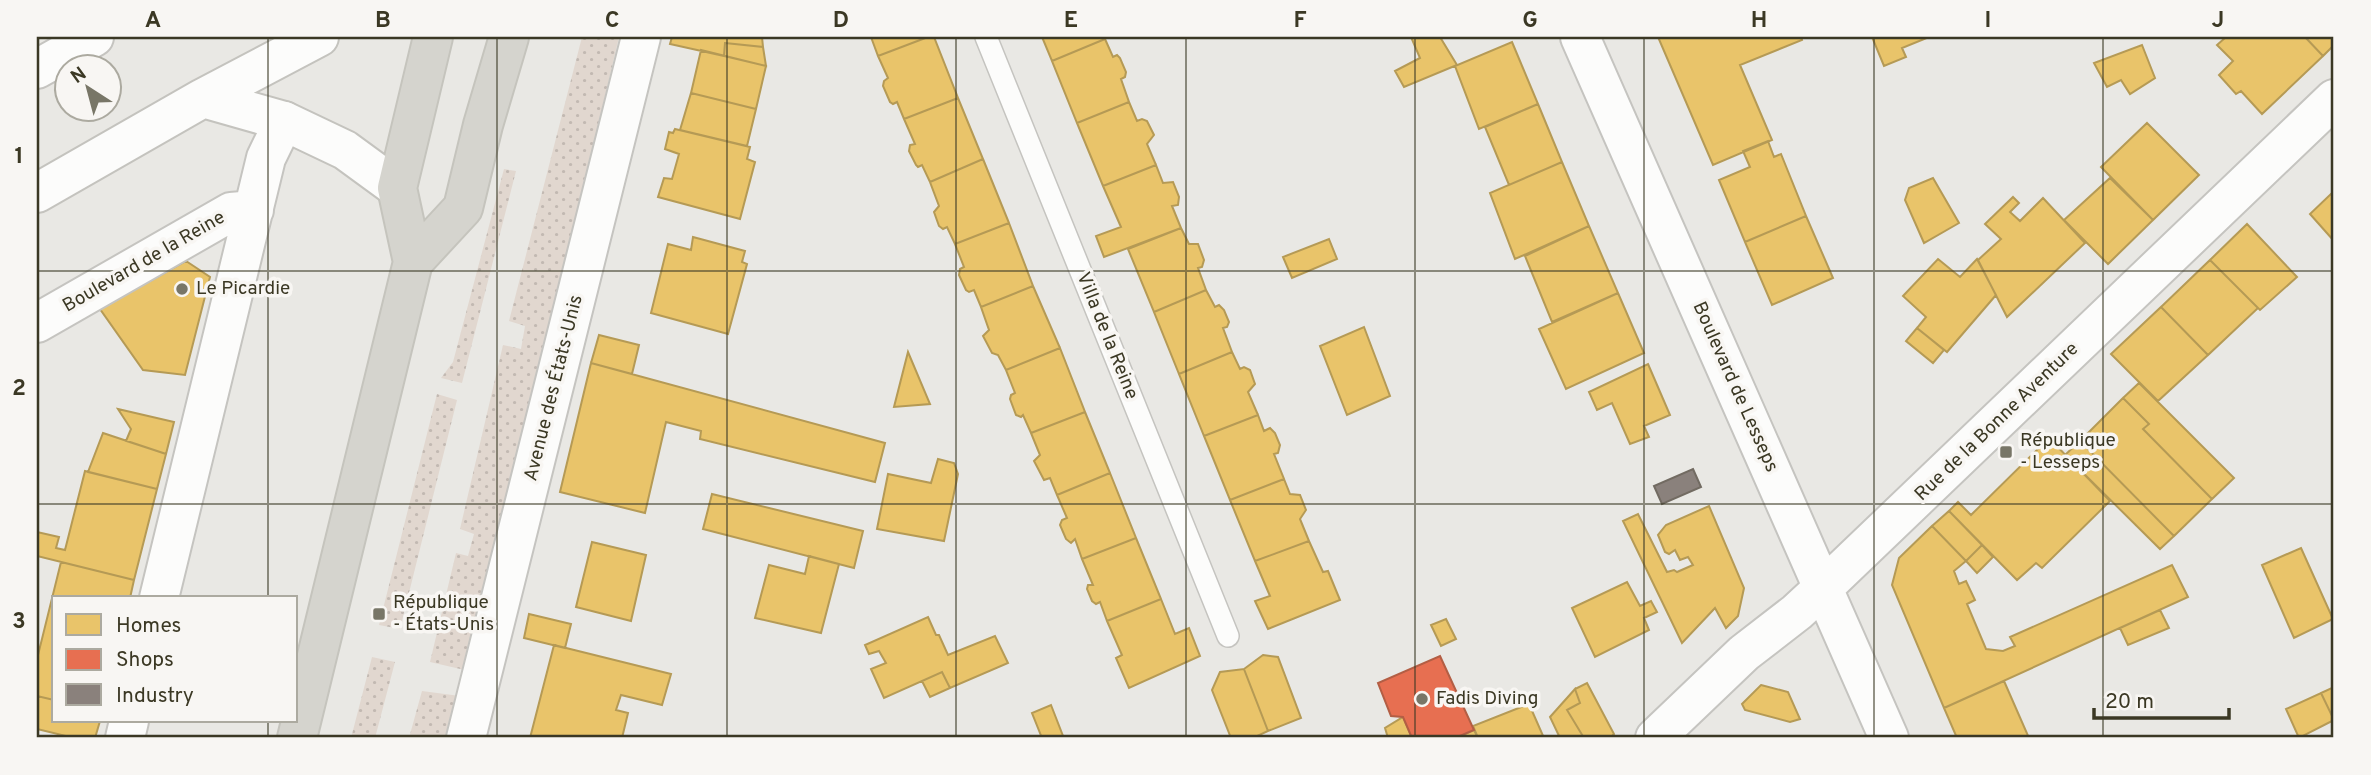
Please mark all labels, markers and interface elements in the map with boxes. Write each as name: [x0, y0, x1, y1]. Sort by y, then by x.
text: A: [145, 7, 161, 36]
text: B: [375, 7, 391, 36]
text: C: [605, 7, 619, 36]
text: D: [833, 7, 849, 36]
text: E: [1064, 7, 1078, 36]
text: F: [1293, 7, 1307, 36]
text: G: [1522, 7, 1538, 36]
text: H: [1751, 7, 1767, 36]
text: I: [1985, 7, 1991, 36]
text: J: [2212, 7, 2224, 36]
north arrow: [52, 52, 122, 122]
text: N: [67, 62, 92, 90]
text: 1: [14, 143, 24, 172]
street label: Boulevard de la Reine: [58, 206, 230, 318]
street label: Villa de la Reine: [1071, 269, 1143, 403]
place label: Le Picardie: [196, 277, 290, 301]
marker: Le Picardie: [174, 281, 190, 297]
street label: Avenue des États-Unis: [518, 292, 589, 484]
street label: Boulevard de Lesseps: [1687, 298, 1783, 476]
street label: Rue de la Bonne Aventure: [1910, 337, 2084, 507]
text: 2: [12, 375, 26, 404]
place label: République - Lesseps: [2020, 429, 2116, 475]
marker: République - Lesseps: [1998, 444, 2014, 460]
place label: République - États-Unis: [393, 591, 494, 637]
legend: [52, 596, 298, 722]
marker: République - États-Unis: [371, 606, 387, 622]
text: 3: [12, 608, 26, 637]
text: Homes: [116, 613, 181, 640]
text: Shops: [116, 647, 174, 674]
scale bar: [2094, 677, 2229, 721]
text: Industry: [116, 683, 194, 710]
place label: Fadis Diving: [1436, 687, 1538, 711]
text: 20 m: [2105, 689, 2154, 716]
marker: Fadis Diving: [1414, 691, 1430, 707]

